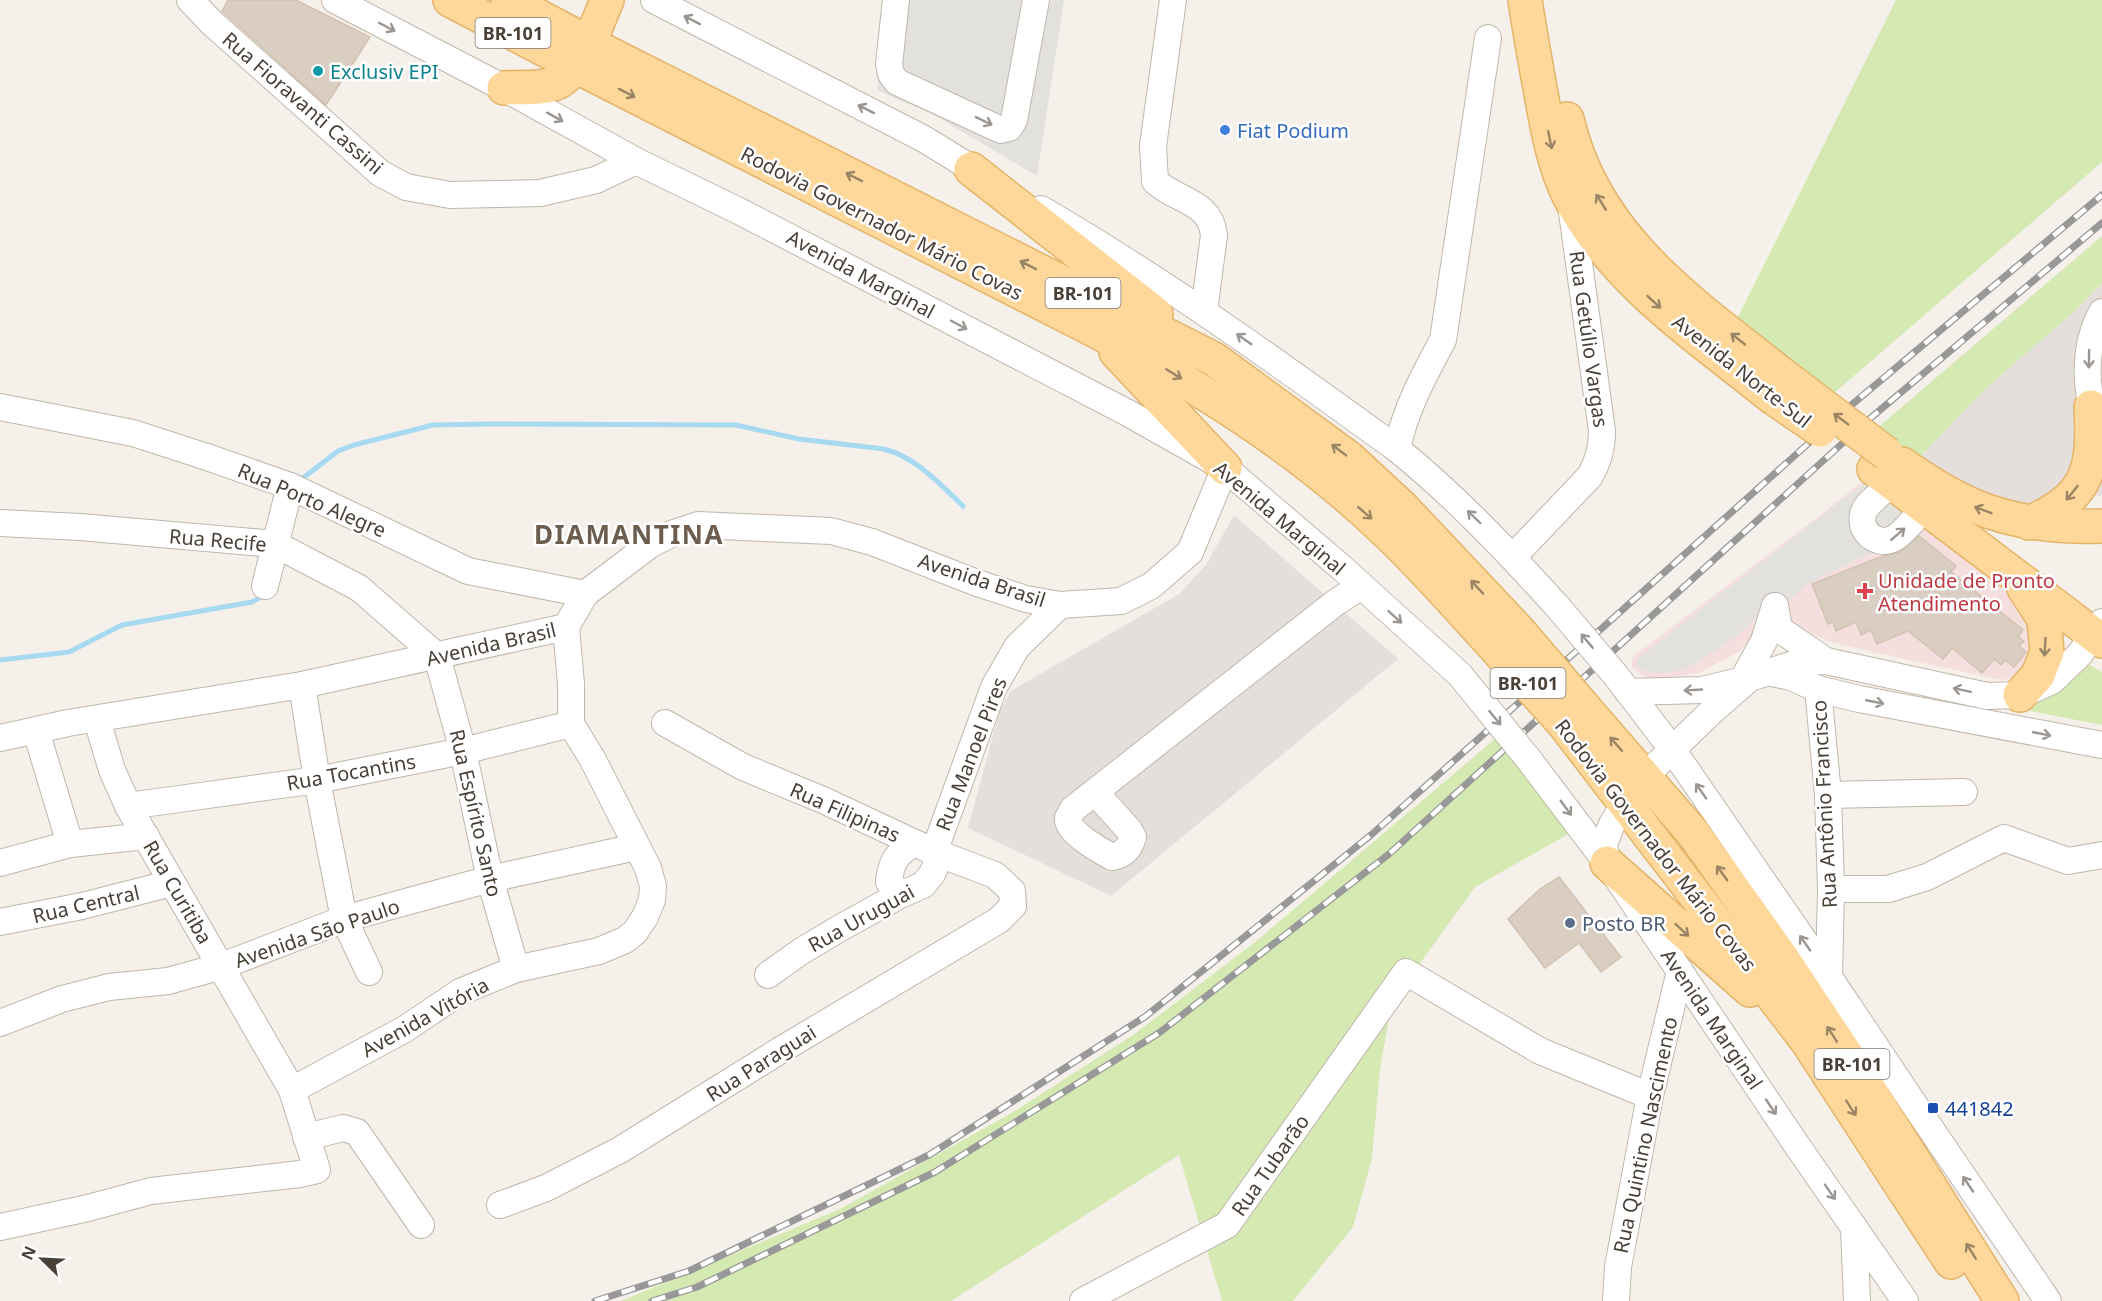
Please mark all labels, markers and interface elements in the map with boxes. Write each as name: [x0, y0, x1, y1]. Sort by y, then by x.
one-way arrow: [684, 14, 702, 25]
road number: BR-101: [476, 18, 550, 48]
one-way arrow: [378, 21, 395, 33]
street label: Rua Fioravanti Cassini: [217, 26, 389, 180]
place label: Exclusiv EPI: [330, 58, 439, 85]
marker: Exclusiv EPI: [311, 64, 325, 78]
one-way arrow: [618, 87, 635, 99]
one-way arrow: [857, 103, 875, 114]
one-way arrow: [546, 111, 563, 123]
one-way arrow: [975, 116, 993, 128]
place label: Fiat Podium: [1237, 117, 1349, 144]
marker: Fiat Podium: [1218, 123, 1232, 137]
one-way arrow: [1545, 130, 1556, 149]
street label: Rodovia Governador Mário Covas: [736, 140, 1028, 306]
one-way arrow: [845, 171, 863, 182]
one-way arrow: [1594, 194, 1606, 211]
street label: Avenida Marginal: [782, 224, 940, 324]
street label: Rua Getúlio Vargas: [1563, 249, 1615, 429]
one-way arrow: [1019, 259, 1037, 270]
road number: BR-101: [1046, 278, 1120, 308]
one-way arrow: [1646, 295, 1661, 309]
street label: Avenida Norte-Sul: [1667, 308, 1817, 434]
one-way arrow: [949, 320, 967, 331]
one-way arrow: [1236, 333, 1253, 345]
one-way arrow: [1730, 333, 1746, 346]
one-way arrow: [2083, 348, 2094, 368]
one-way arrow: [1165, 369, 1182, 381]
one-way arrow: [1833, 413, 1849, 425]
one-way arrow: [1331, 444, 1347, 456]
street label: Avenida Marginal: [1208, 455, 1352, 581]
street label: Rua Porto Alegre: [234, 457, 390, 543]
one-way arrow: [2066, 485, 2079, 501]
one-way arrow: [1974, 504, 1992, 515]
one-way arrow: [1357, 506, 1372, 520]
one-way arrow: [1466, 510, 1481, 524]
district label: DIAMANTINA: [534, 516, 724, 552]
street label: Rua Recife: [168, 522, 268, 558]
one-way arrow: [1890, 527, 1906, 541]
street label: Avenida Brasil: [915, 547, 1049, 613]
place label: Unidade de Pronto Atendimento: [1878, 567, 2055, 617]
one-way arrow: [1471, 580, 1485, 595]
marker: Unidade de Pronto Atendimento: [1856, 582, 1874, 600]
one-way arrow: [1387, 610, 1402, 624]
street label: Avenida Brasil: [423, 616, 559, 672]
one-way arrow: [1580, 634, 1594, 649]
one-way arrow: [2040, 637, 2051, 657]
road number: BR-101: [1490, 668, 1565, 698]
street label: Rua Manoel Pires: [929, 673, 1013, 835]
one-way arrow: [1953, 684, 1972, 695]
one-way arrow: [1683, 685, 1703, 696]
one-way arrow: [1865, 697, 1885, 708]
street label: Rua Antônio Francisco: [1805, 699, 1843, 909]
one-way arrow: [1488, 710, 1502, 725]
street label: Rodovia Governador Mário Covas: [1549, 713, 1763, 977]
street label: Rua Espírito Santo: [444, 727, 508, 899]
one-way arrow: [2032, 729, 2052, 740]
one-way arrow: [1610, 736, 1623, 752]
street label: Rua Tocantins: [284, 747, 418, 797]
street label: Rua Filipinas: [786, 776, 904, 848]
one-way arrow: [1695, 784, 1707, 800]
one-way arrow: [1560, 799, 1572, 815]
street label: Rua Curitiba: [137, 835, 219, 949]
one-way arrow: [1716, 866, 1728, 882]
street label: Rua Uruguai: [803, 878, 919, 958]
street label: Rua Central: [30, 879, 142, 929]
street label: Avenida São Paulo: [231, 892, 403, 974]
place label: Posto BR: [1582, 910, 1666, 937]
marker: Posto BR: [1563, 916, 1577, 930]
one-way arrow: [1674, 923, 1689, 937]
one-way arrow: [1799, 935, 1811, 951]
street label: Avenida Marginal: [1655, 943, 1769, 1095]
street label: Avenida Vitória: [357, 971, 493, 1063]
street label: Rua Quintino Nascimento: [1607, 1014, 1683, 1256]
street label: Rua Paraguai: [701, 1019, 821, 1107]
one-way arrow: [1826, 1026, 1838, 1043]
road number: BR-101: [1814, 1049, 1890, 1079]
place label: 441842: [1945, 1095, 2014, 1122]
one-way arrow: [1765, 1098, 1777, 1115]
one-way arrow: [1845, 1099, 1857, 1116]
marker: 441842: [1926, 1101, 1940, 1115]
street label: Rua Tubarão: [1225, 1109, 1315, 1221]
one-way arrow: [1962, 1176, 1974, 1192]
one-way arrow: [1823, 1184, 1836, 1200]
north arrow: [12, 1229, 72, 1289]
text: N: [16, 1242, 41, 1263]
one-way arrow: [1964, 1243, 1977, 1260]

